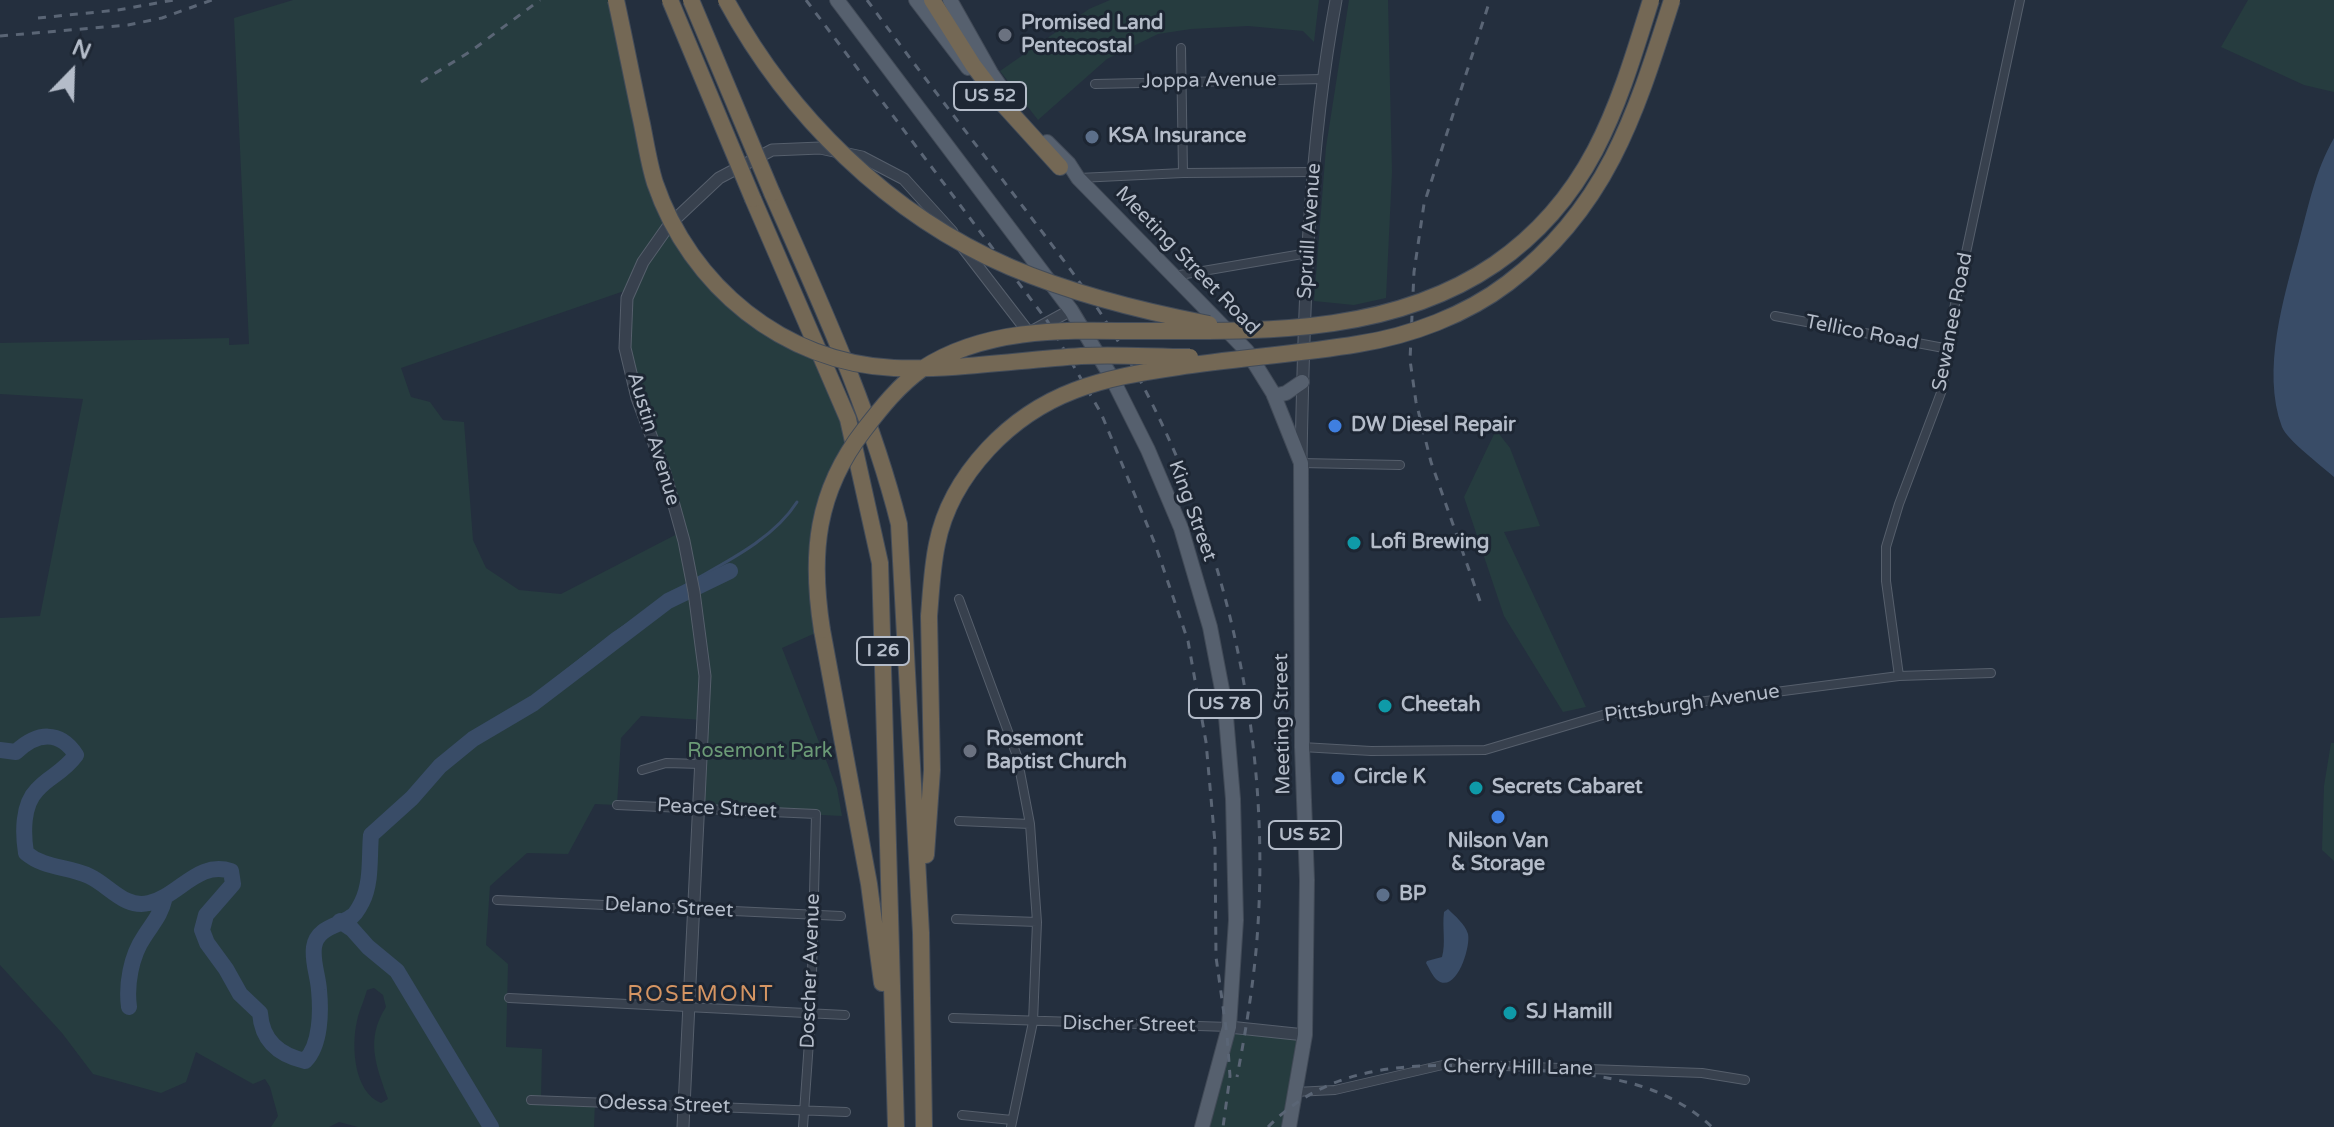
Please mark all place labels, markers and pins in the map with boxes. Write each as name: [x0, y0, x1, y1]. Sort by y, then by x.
place label: Promised Land Pentecostal: [1021, 12, 1163, 59]
marker: Promised Land Pentecostal: [996, 26, 1014, 44]
place label: KSA Insurance: [1108, 125, 1246, 149]
marker: KSA Insurance: [1083, 128, 1101, 146]
place label: DW Diesel Repair: [1351, 414, 1516, 438]
marker: DW Diesel Repair: [1326, 417, 1344, 435]
place label: Lofi Brewing: [1370, 531, 1489, 555]
marker: Lofi Brewing: [1345, 534, 1363, 552]
place label: Cheetah: [1401, 694, 1481, 718]
marker: Cheetah: [1376, 697, 1394, 715]
place label: Rosemont Baptist Church: [986, 728, 1127, 775]
marker: Rosemont Baptist Church: [961, 742, 979, 760]
place label: Circle K: [1354, 766, 1426, 790]
marker: Circle K: [1329, 769, 1347, 787]
place label: Secrets Cabaret: [1492, 776, 1643, 800]
marker: Secrets Cabaret: [1467, 779, 1485, 797]
marker: Nilson Van & Storage: [1489, 808, 1507, 826]
place label: Nilson Van & Storage: [1447, 830, 1549, 877]
place label: BP: [1399, 883, 1426, 907]
marker: BP: [1374, 886, 1392, 904]
place label: SJ Hamill: [1526, 1001, 1612, 1025]
marker: SJ Hamill: [1501, 1004, 1519, 1022]

